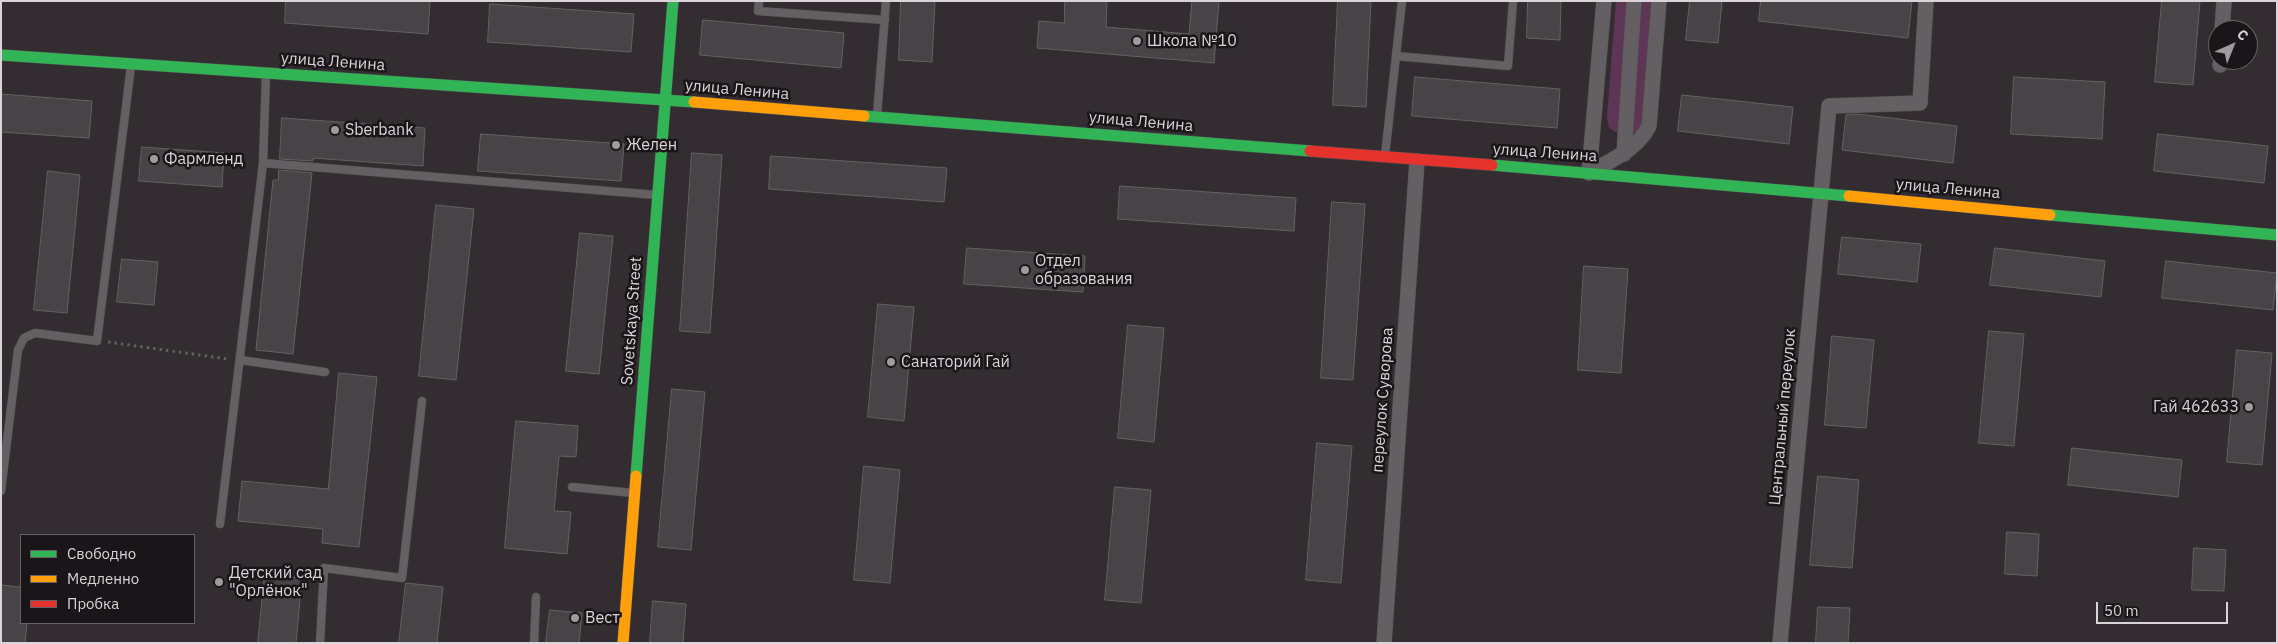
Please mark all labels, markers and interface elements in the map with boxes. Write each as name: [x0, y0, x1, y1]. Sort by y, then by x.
north arrow: [2208, 20, 2258, 70]
text: С: [2233, 25, 2252, 45]
place label: Школа №10: [1147, 31, 1237, 51]
marker: Школа №10: [1131, 35, 1143, 47]
street label: улица Ленина: [280, 49, 386, 75]
street label: улица Ленина: [684, 76, 790, 104]
street label: улица Ленина: [1088, 108, 1194, 136]
place label: Sberbank: [345, 120, 414, 140]
marker: Sberbank: [329, 124, 341, 136]
place label: Желен: [626, 135, 677, 155]
marker: Желен: [610, 139, 622, 151]
street label: улица Ленина: [1492, 140, 1598, 166]
place label: Фармленд: [164, 149, 243, 169]
marker: Фармленд: [148, 153, 160, 165]
street label: улица Ленина: [1895, 175, 2001, 203]
place label: Отдел образования: [1035, 251, 1133, 289]
street label: Sovetskaya Street: [618, 256, 646, 386]
marker: Отдел образования: [1019, 264, 1031, 276]
street label: переулок Суворова: [1368, 327, 1398, 473]
street label: Центральный переулок: [1766, 328, 1800, 506]
place label: Санаторий Гай: [901, 352, 1010, 372]
marker: Санаторий Гай: [885, 356, 897, 368]
place label: Гай 462633: [2153, 397, 2239, 417]
marker: Гай 462633: [2243, 401, 2255, 413]
legend: [20, 534, 195, 624]
text: Свободно: [67, 544, 136, 563]
place label: Детский сад "Орлёнок": [229, 563, 322, 601]
text: Медленно: [67, 569, 139, 588]
marker: Детский сад "Орлёнок": [213, 576, 225, 588]
scale bar: [2098, 592, 2230, 624]
text: Пробка: [67, 594, 119, 613]
text: 50 m: [2104, 601, 2139, 620]
place label: Вест: [585, 608, 620, 628]
marker: Вест: [569, 612, 581, 624]

